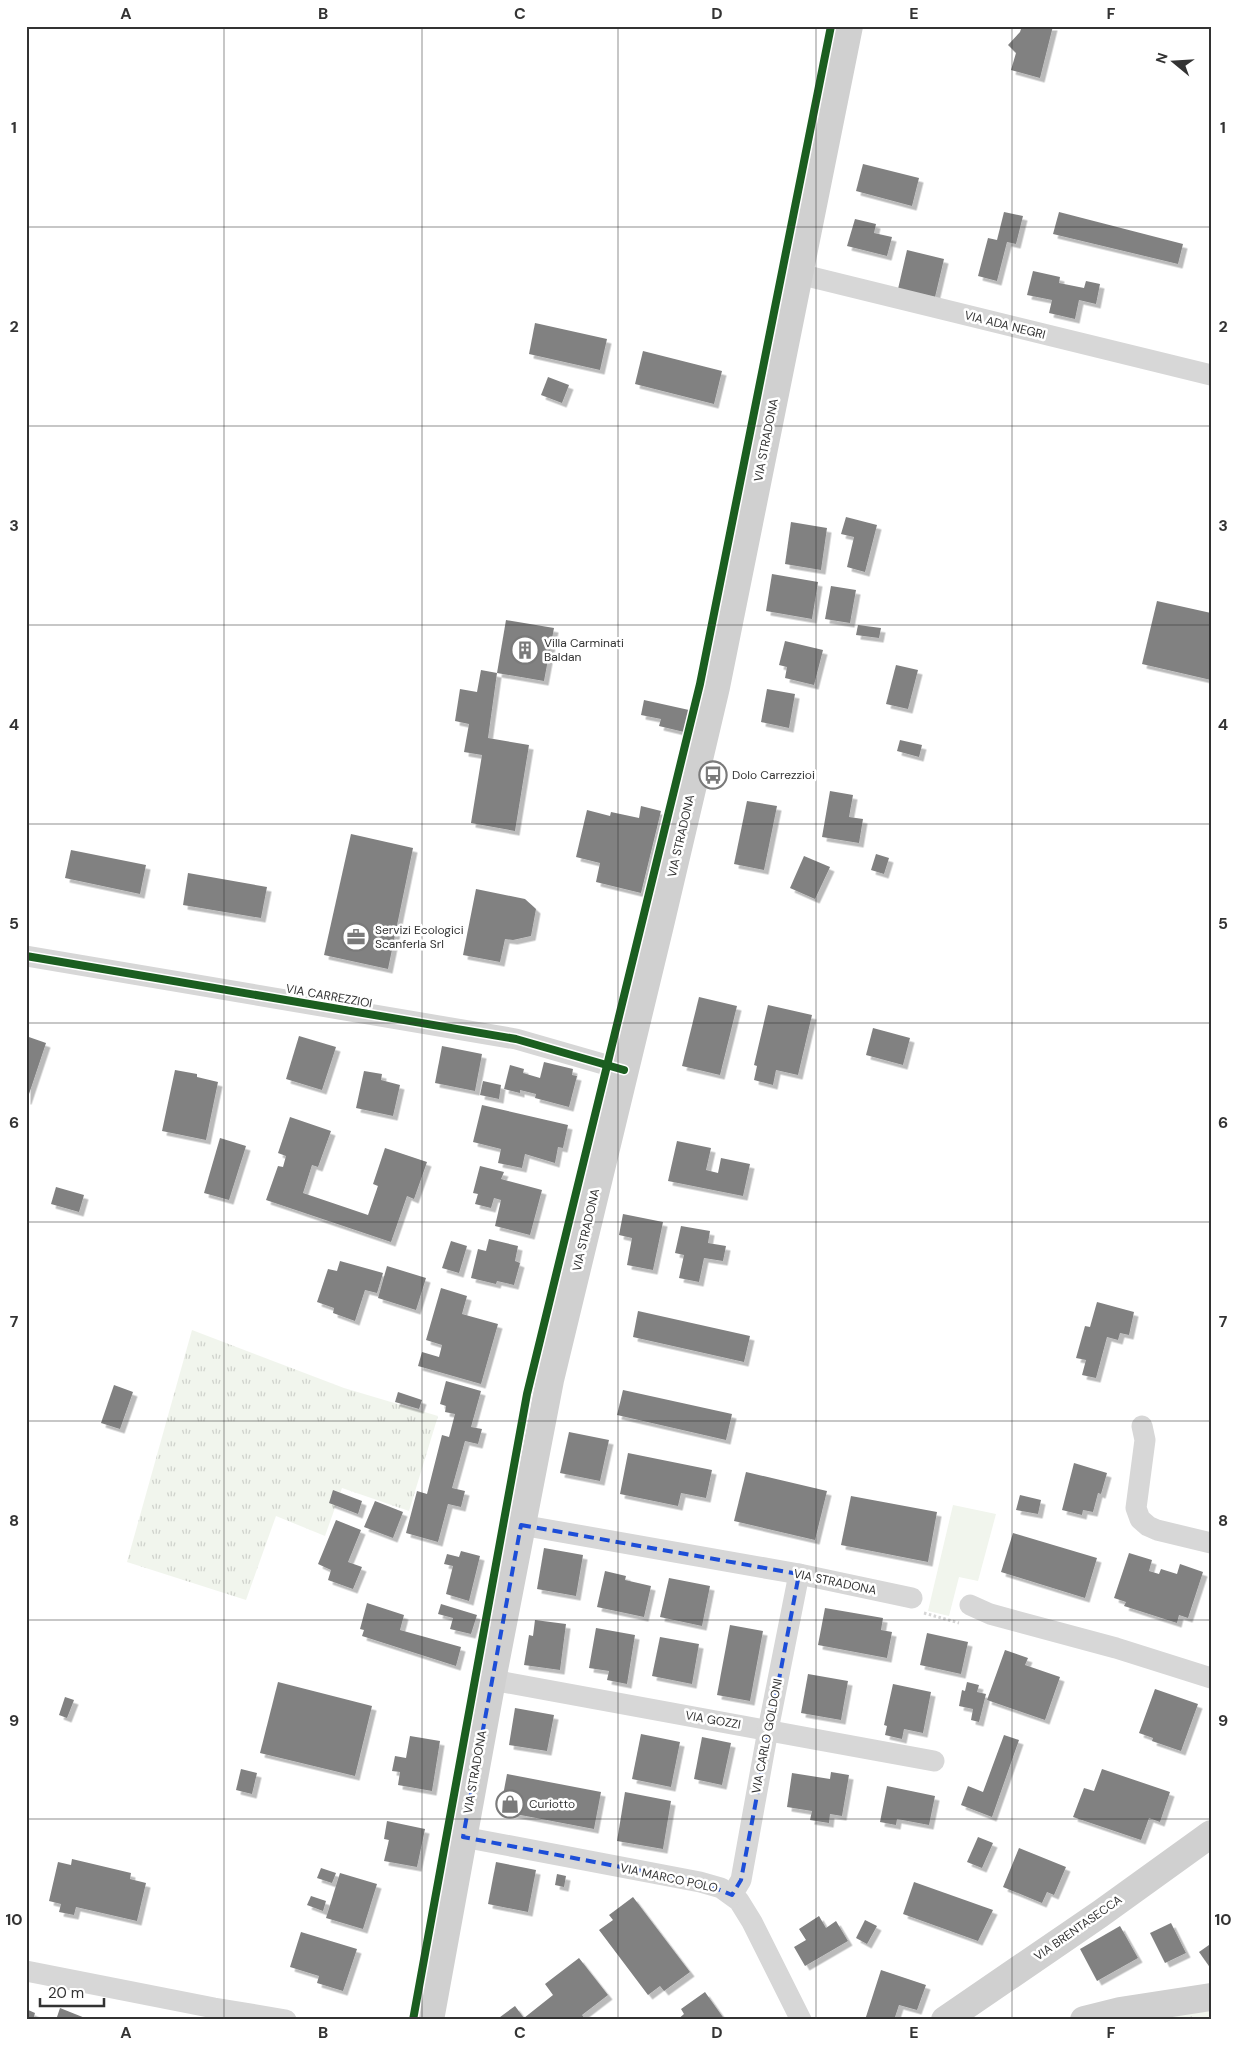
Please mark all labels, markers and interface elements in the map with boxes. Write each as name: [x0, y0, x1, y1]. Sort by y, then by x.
text: A: [120, 3, 132, 24]
text: B: [318, 3, 328, 24]
text: C: [514, 3, 526, 24]
text: D: [711, 3, 723, 24]
text: E: [909, 3, 919, 24]
text: F: [1107, 3, 1116, 24]
north arrow: [1150, 38, 1200, 88]
text: N: [1151, 50, 1172, 66]
text: 1: [11, 117, 17, 138]
text: 1: [1220, 117, 1226, 138]
street label: VIA ADA NEGRI: [963, 307, 1047, 343]
text: 2: [9, 316, 19, 337]
text: 2: [1218, 316, 1228, 337]
street label: VIA STRADONA: [750, 397, 782, 483]
text: 3: [9, 515, 19, 536]
text: 3: [1218, 515, 1228, 536]
building icon: Villa Carminati Baldan: [510, 635, 540, 665]
place label: Villa Carminati Baldan: [544, 635, 624, 665]
text: 4: [9, 714, 19, 735]
text: 4: [1218, 714, 1228, 735]
bus stop icon: Dolo Carrezzioi: [698, 760, 728, 790]
place label: Dolo Carrezzioi: [732, 767, 815, 783]
street label: VIA STRADONA: [664, 793, 698, 879]
text: 5: [9, 913, 19, 934]
text: 5: [1218, 913, 1228, 934]
office icon: Servizi Ecologici Scanferla Srl: [341, 922, 371, 952]
place label: Servizi Ecologici Scanferla Srl: [375, 922, 464, 952]
street label: VIA CARREZZIOI: [285, 981, 373, 1011]
text: 6: [9, 1112, 19, 1133]
text: 6: [1218, 1112, 1228, 1133]
street label: VIA STRADONA: [569, 1187, 603, 1273]
text: 7: [10, 1311, 19, 1332]
text: 7: [1219, 1311, 1228, 1332]
text: 8: [9, 1510, 19, 1531]
text: 8: [1218, 1510, 1228, 1531]
street label: VIA STRADONA: [792, 1565, 878, 1599]
street label: VIA CARLO GOLDONI: [748, 1677, 786, 1795]
street label: VIA GOZZI: [684, 1707, 742, 1733]
text: 9: [9, 1710, 19, 1731]
text: 9: [1218, 1710, 1228, 1731]
street label: VIA STRADONA: [460, 1729, 490, 1815]
shop icon: Curiotto: [495, 1789, 525, 1819]
place label: Curiotto: [529, 1796, 575, 1812]
street label: VIA MARCO POLO: [619, 1860, 719, 1896]
street label: VIA BRENTASECCA: [1031, 1892, 1125, 1964]
text: 10: [5, 1909, 23, 1930]
text: 10: [1214, 1909, 1232, 1930]
scale bar: [40, 1976, 104, 2008]
text: 20 m: [48, 1983, 84, 2003]
text: A: [120, 2022, 132, 2043]
text: B: [318, 2022, 328, 2043]
text: C: [514, 2022, 526, 2043]
text: D: [711, 2022, 723, 2043]
text: E: [909, 2022, 919, 2043]
text: F: [1107, 2022, 1116, 2043]

